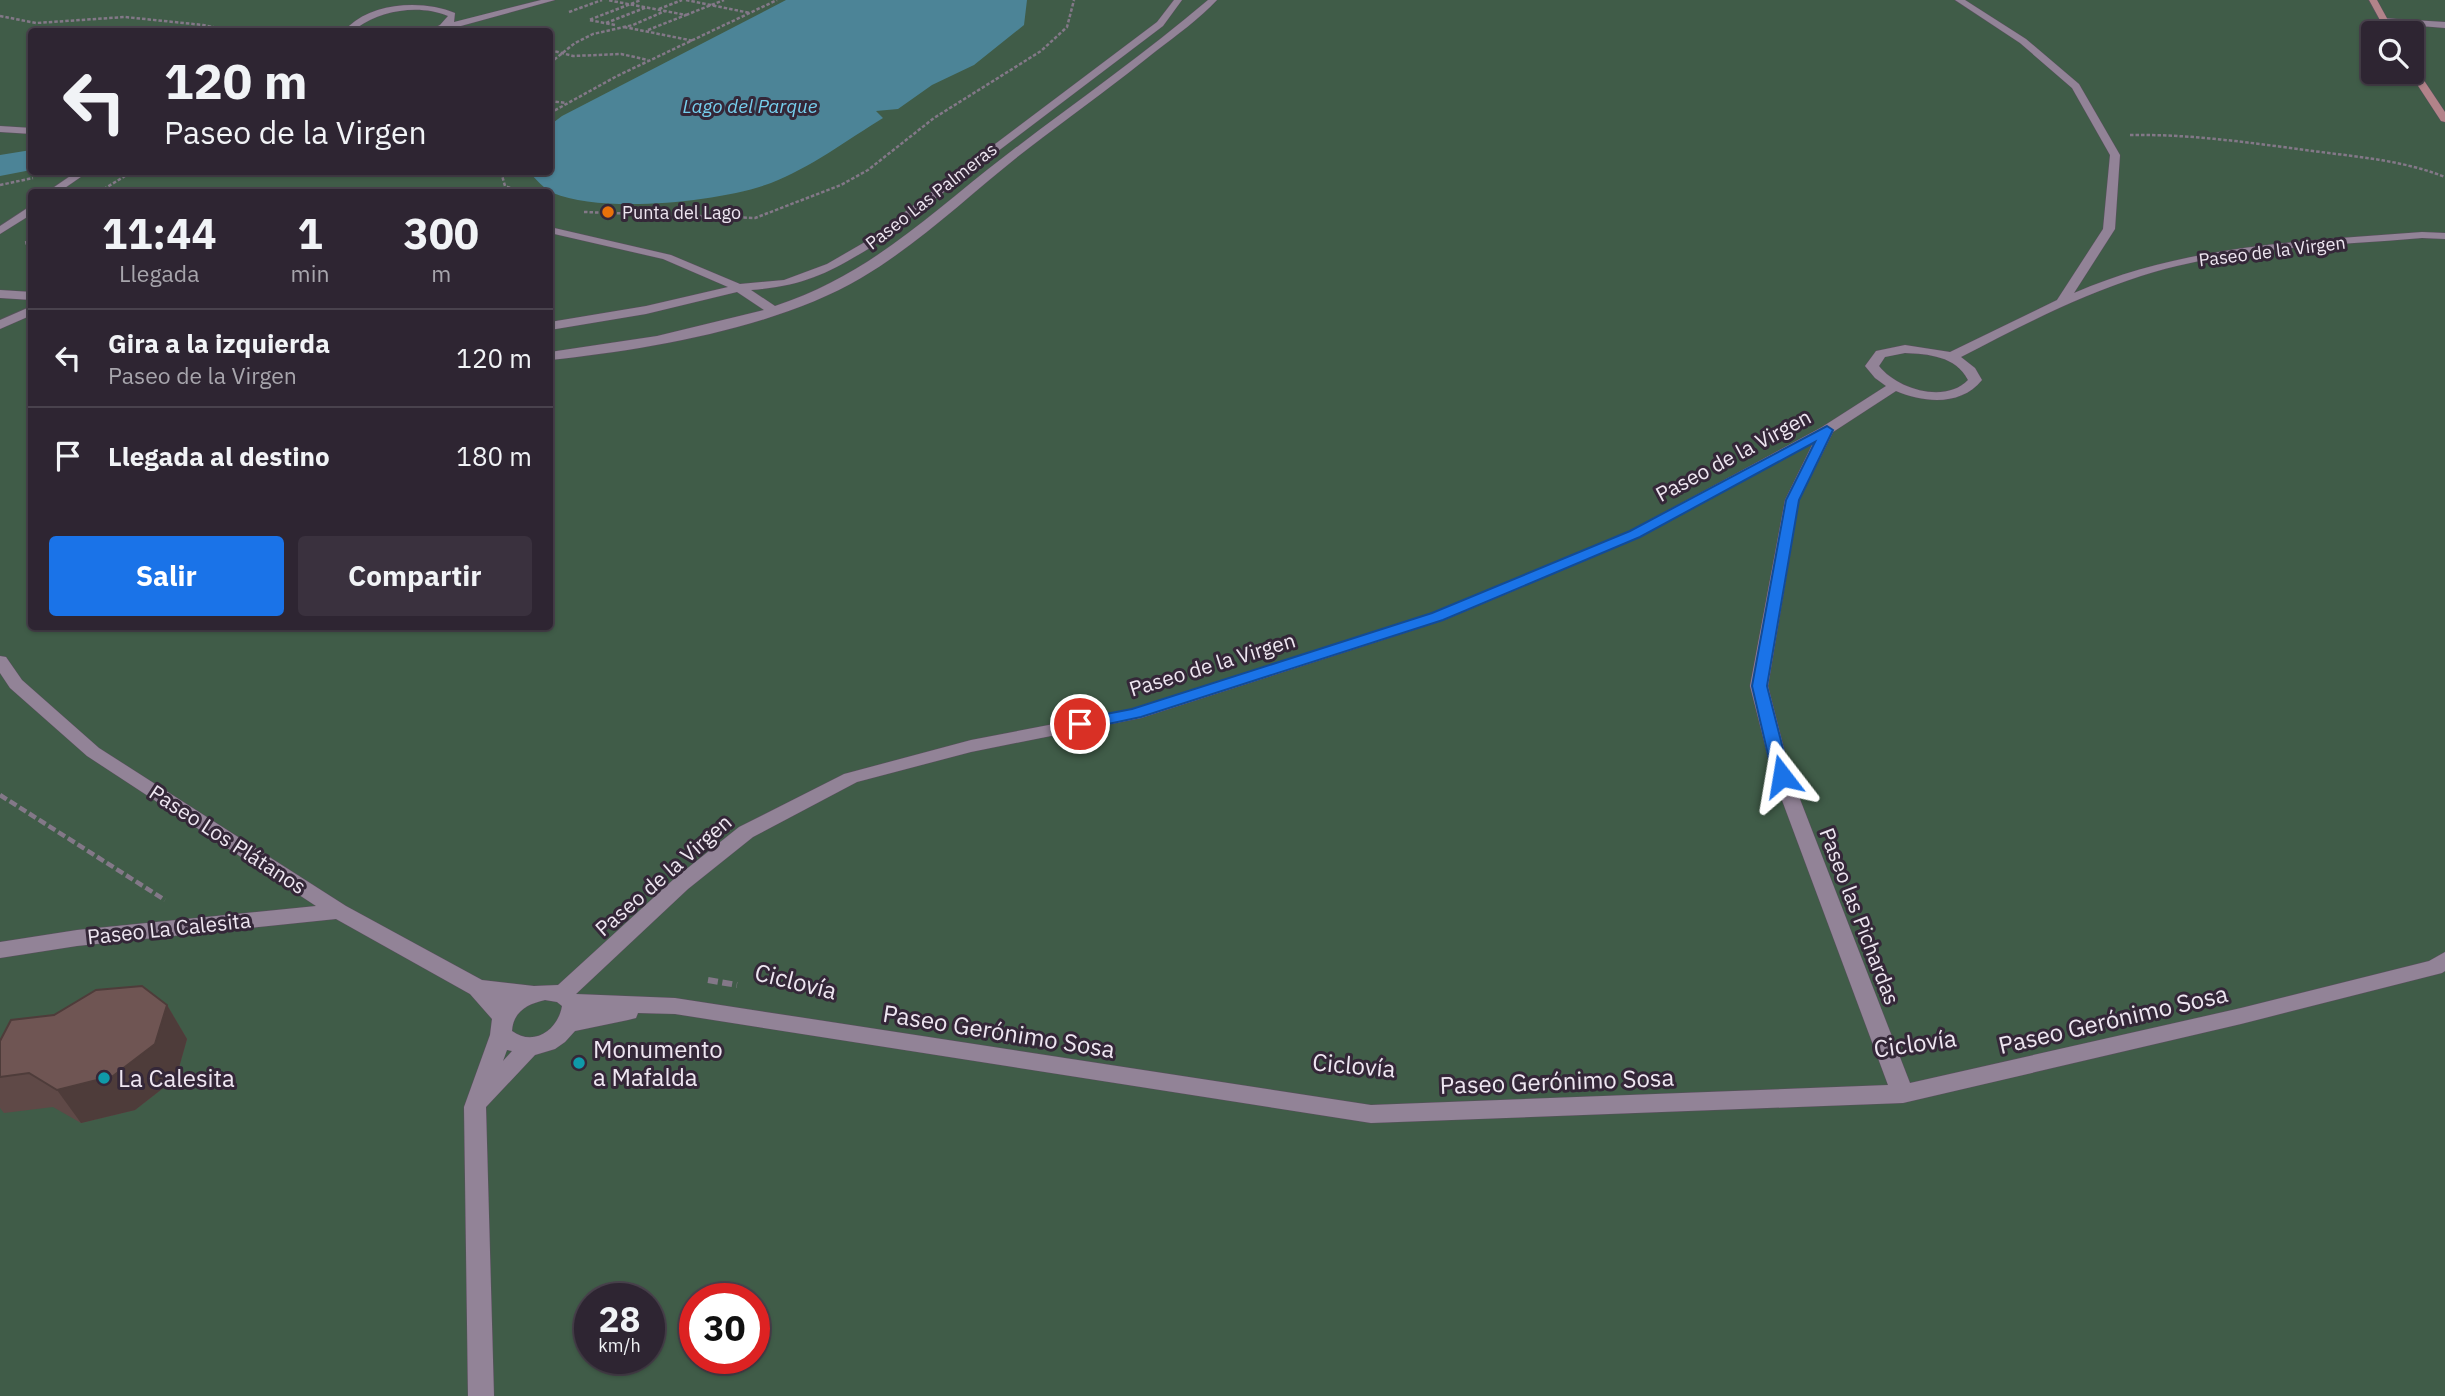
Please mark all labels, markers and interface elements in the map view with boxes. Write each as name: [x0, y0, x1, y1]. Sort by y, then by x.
map controls: [2361, 21, 2424, 84]
button: search: [2361, 21, 2424, 84]
text: 120 m: [164, 49, 308, 112]
icon: left: [49, 56, 140, 147]
water label: Lago del Parque: [683, 94, 818, 118]
text: Paseo de la Virgen: [164, 111, 427, 153]
street label: Paseo Las Palmeras: [861, 137, 1001, 255]
place label: Punta del Lago: [622, 201, 741, 224]
marker: Punta del Lago: [600, 204, 616, 220]
text: 11:44: [102, 206, 217, 261]
text: 1: [297, 206, 323, 261]
text: 300: [403, 206, 479, 261]
street label: Paseo de la Virgen: [2197, 231, 2347, 271]
text: Llegada: [119, 258, 199, 288]
text: min: [291, 258, 329, 288]
text: m: [431, 258, 451, 288]
text: Gira a la izquierda: [108, 326, 330, 360]
icon: left: [49, 339, 87, 377]
text: 120 m: [456, 341, 532, 375]
text: Paseo de la Virgen: [108, 360, 297, 390]
street label: Paseo de la Virgen: [1650, 402, 1816, 508]
icon: arrive: [49, 437, 87, 475]
text: Llegada al destino: [108, 439, 330, 473]
text: 180 m: [456, 439, 532, 473]
button: Salir: [49, 536, 284, 616]
button: Compartir: [298, 536, 532, 616]
street label: Paseo de la Virgen: [1125, 625, 1299, 703]
pin: [1050, 694, 1110, 754]
icon: arrive: [1061, 705, 1099, 743]
position arrow: [1745, 739, 1819, 813]
street label: Paseo Los Plátanos: [144, 778, 312, 900]
street label: Paseo de la Virgen: [589, 808, 737, 942]
street label: Paseo las Pichardas: [1813, 824, 1907, 1008]
street label: Paseo La Calesita: [86, 905, 252, 951]
street label: Ciclovía: [752, 955, 840, 1007]
street label: Paseo Gerónimo Sosa: [1995, 977, 2231, 1061]
street label: Paseo Gerónimo Sosa: [881, 997, 1118, 1065]
street label: Ciclovía: [1871, 1021, 1959, 1065]
place label: Monumento a Mafalda: [593, 1033, 723, 1093]
street label: Ciclovía: [1311, 1045, 1397, 1085]
marker: Monumento a Mafalda: [571, 1055, 587, 1071]
street label: Paseo Gerónimo Sosa: [1439, 1061, 1675, 1101]
place label: La Calesita: [118, 1062, 235, 1094]
marker: La Calesita: [96, 1070, 112, 1086]
speed limit sign: 30: [679, 1283, 770, 1374]
text: 28: [598, 1296, 641, 1342]
text: km/h: [598, 1334, 641, 1357]

